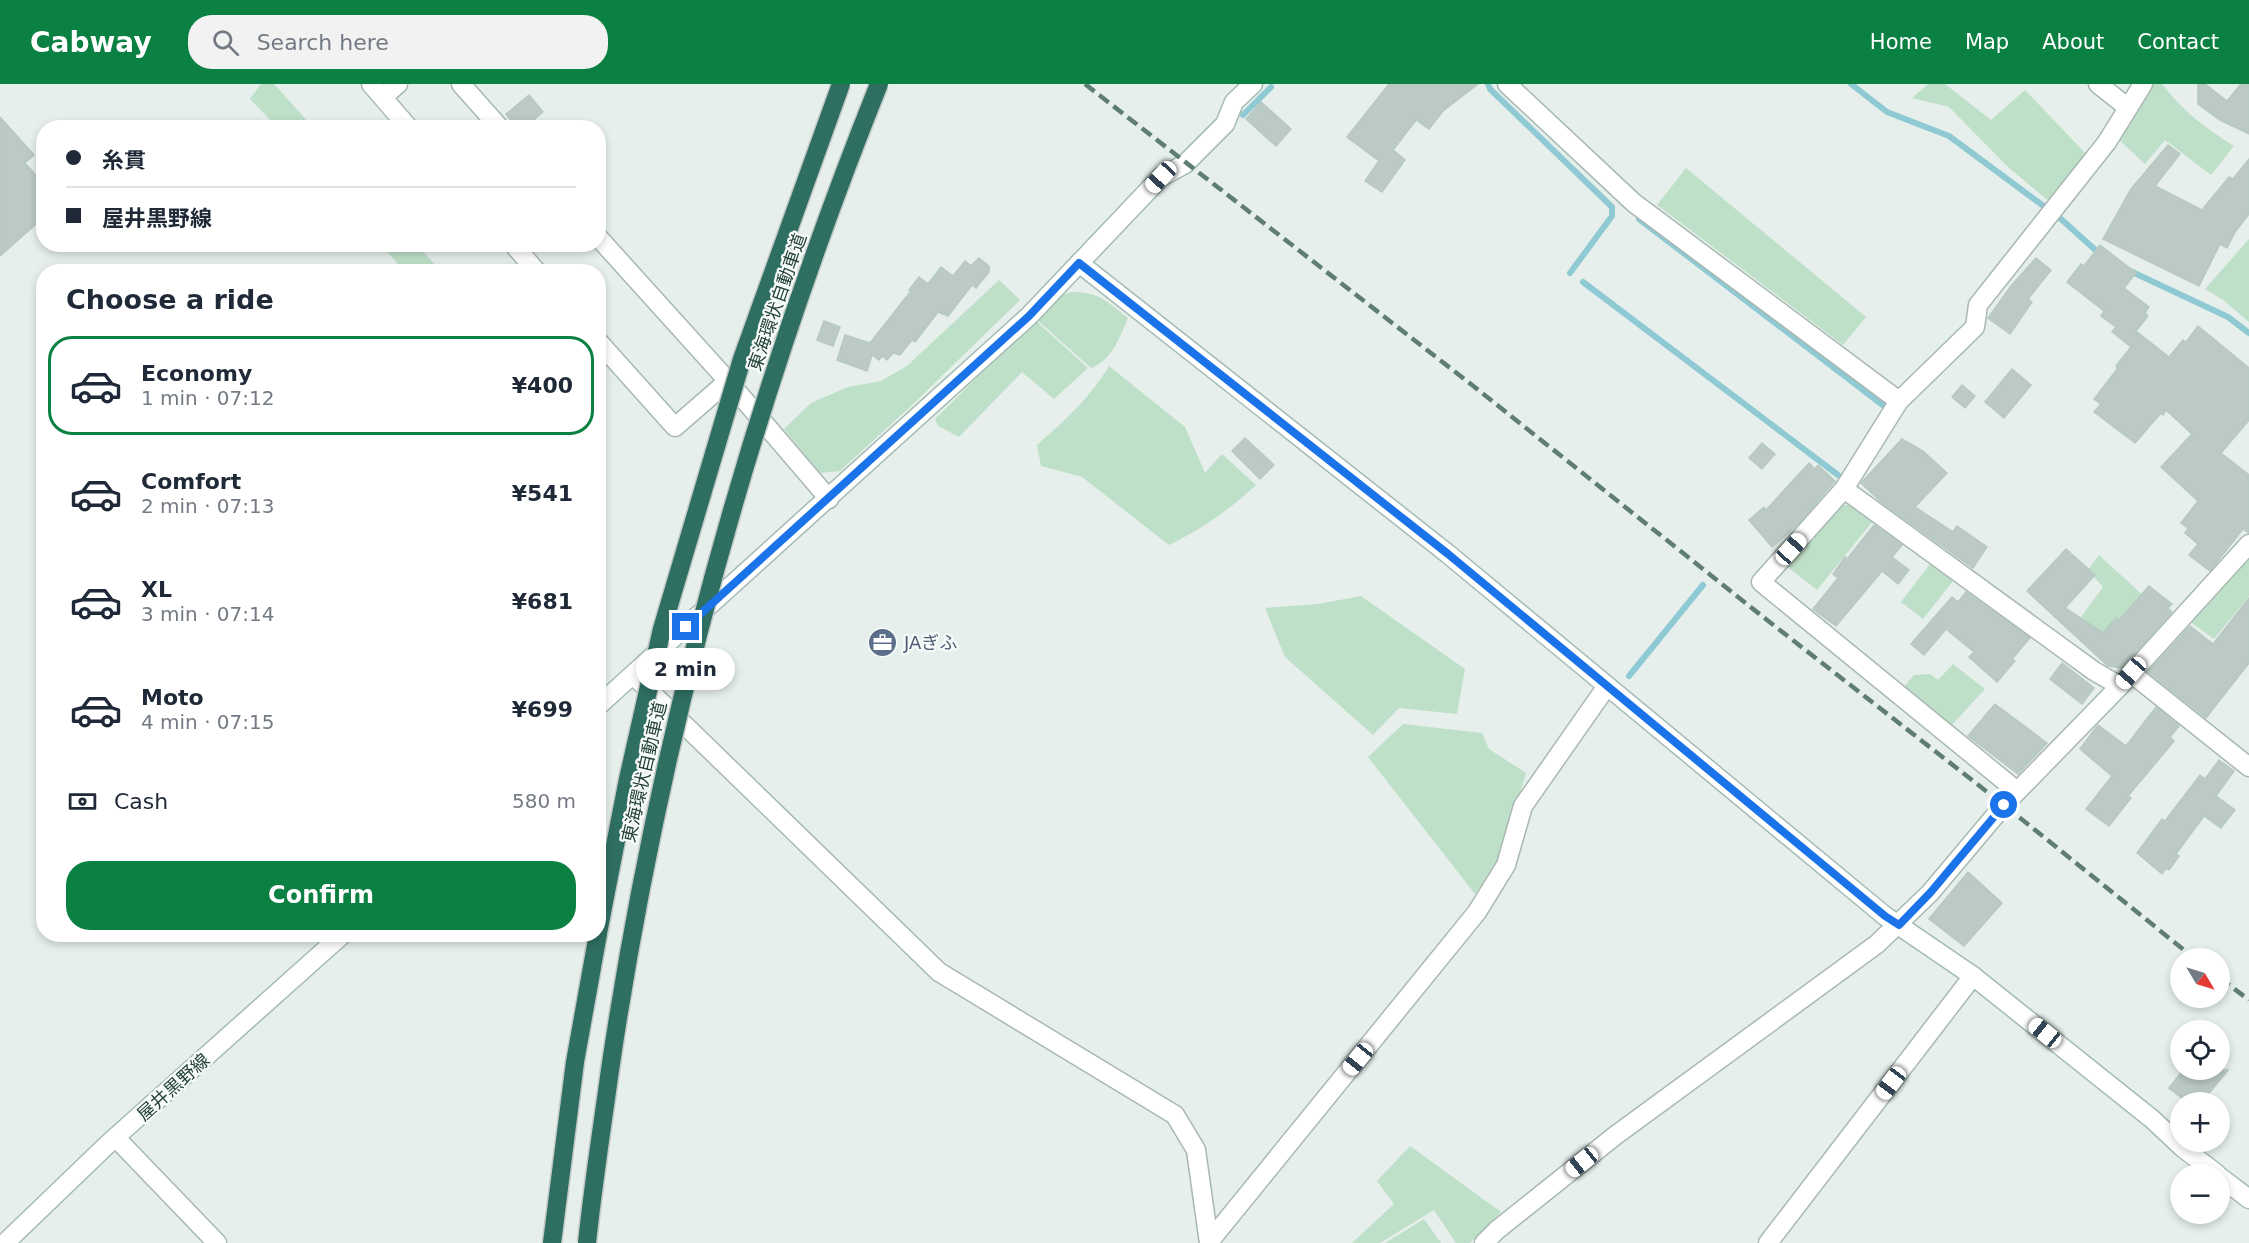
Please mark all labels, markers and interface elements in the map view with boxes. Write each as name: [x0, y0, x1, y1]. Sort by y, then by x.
search box: [188, 15, 608, 69]
text: Cabway: [30, 26, 152, 59]
icon: search: [209, 26, 242, 59]
text: Search here: [257, 30, 389, 55]
text: Home: [1870, 30, 1932, 54]
text: Map: [1965, 30, 2009, 54]
text: About: [2042, 30, 2104, 54]
text: Contact: [2137, 30, 2219, 54]
text: 糸貫: [102, 148, 146, 173]
car: [1142, 158, 1180, 196]
text: 屋井黒野線: [102, 206, 212, 231]
street label: 東海環状自動車道: [744, 231, 810, 373]
text: Choose a ride: [66, 284, 274, 315]
icon: car: [69, 359, 123, 413]
text: Economy: [141, 361, 252, 386]
text: ¥400: [512, 373, 573, 398]
text: 1 min · 07:12: [141, 386, 275, 410]
icon: car: [69, 467, 123, 521]
text: Comfort: [141, 469, 241, 494]
text: ¥541: [512, 481, 573, 506]
text: 2 min · 07:13: [141, 494, 275, 518]
car: [1772, 530, 1810, 568]
icon: car: [69, 575, 123, 629]
text: XL: [141, 577, 172, 602]
text: ¥681: [512, 589, 573, 614]
text: 3 min · 07:14: [141, 602, 275, 626]
route end: [672, 613, 699, 640]
office icon: JAぎふ: [867, 626, 899, 658]
place label: JAぎふ: [903, 632, 957, 653]
callout: 2 min: [636, 648, 736, 690]
car: [2112, 654, 2150, 692]
text: 2 min: [654, 657, 717, 681]
icon: car: [69, 683, 123, 737]
text: Moto: [141, 685, 204, 710]
text: ¥699: [512, 697, 573, 722]
street label: 東海環状自動車道: [618, 699, 670, 845]
text: 4 min · 07:15: [141, 710, 275, 734]
icon: cash: [66, 785, 99, 818]
text: Cash: [114, 789, 168, 814]
text: 580 m: [512, 789, 576, 813]
route start: [1990, 791, 2017, 818]
button: Confirm: [66, 861, 576, 930]
north arrow: [2170, 948, 2230, 1008]
map controls: [2170, 948, 2230, 1224]
car: [2025, 1015, 2065, 1051]
button: locate: [2170, 1020, 2230, 1080]
car: [1340, 1039, 1376, 1079]
street label: 屋井黒野線: [133, 1049, 213, 1125]
car: [1873, 1063, 1909, 1103]
button: +: [2170, 1092, 2230, 1152]
car: [1562, 1144, 1602, 1180]
button: −: [2170, 1164, 2230, 1224]

